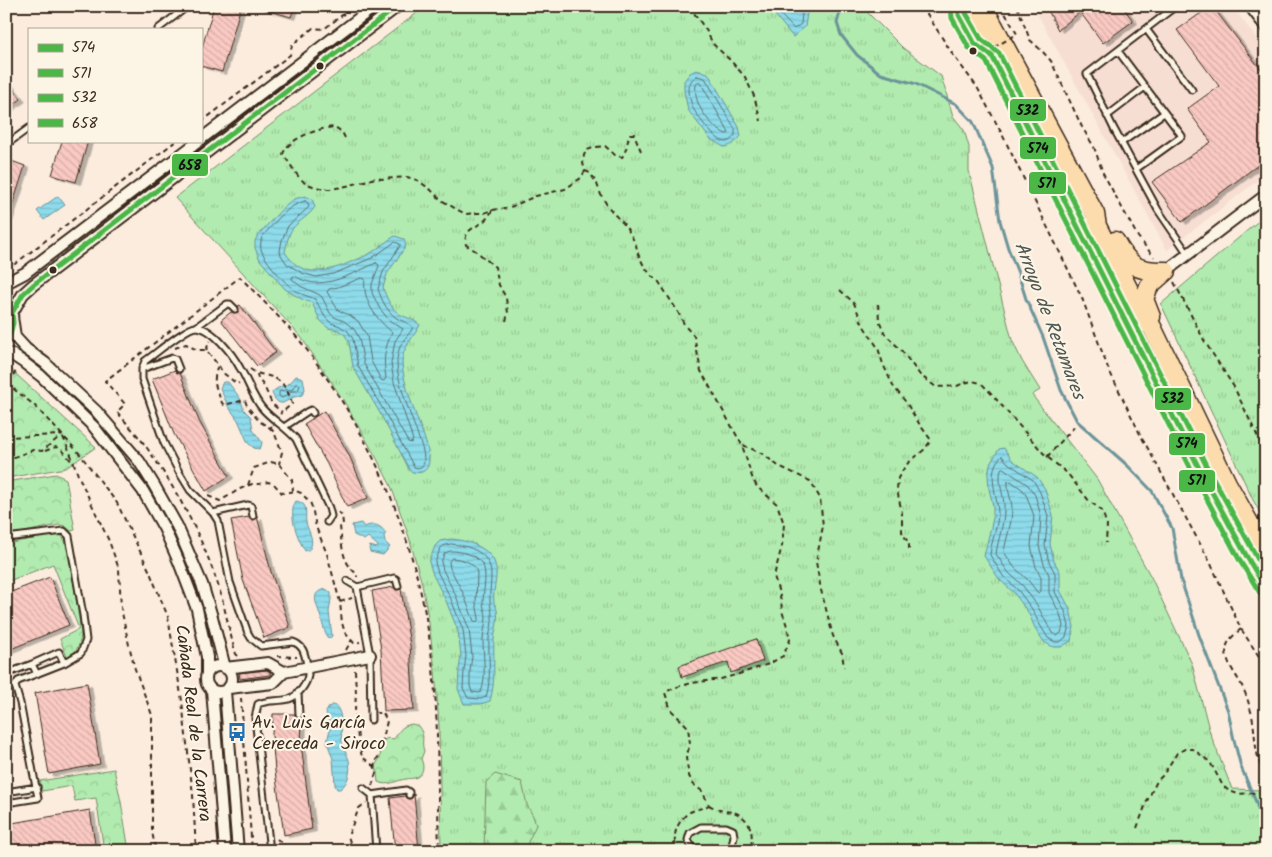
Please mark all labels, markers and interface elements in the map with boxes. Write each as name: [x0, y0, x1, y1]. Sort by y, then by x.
legend: [28, 28, 202, 142]
text: 574: [72, 36, 95, 60]
unlabelled marker: [968, 46, 978, 56]
unlabelled marker: [315, 61, 325, 71]
text: 571: [72, 62, 92, 86]
text: 532: [72, 86, 97, 110]
line badge: 532: [1009, 98, 1047, 122]
text: 532: [1016, 100, 1039, 122]
text: 658: [72, 112, 98, 136]
line badge: 574: [1019, 136, 1057, 160]
text: 574: [1026, 138, 1049, 160]
line badge: 658: [171, 153, 209, 177]
text: 658: [179, 155, 202, 177]
line badge: 571: [1028, 171, 1067, 195]
text: 571: [1037, 173, 1057, 195]
water label: Arroyo de Retamares: [1005, 238, 1094, 406]
unlabelled marker: [48, 265, 58, 275]
line badge: 532: [1154, 387, 1192, 411]
text: 532: [1161, 388, 1184, 410]
line badge: 574: [1168, 432, 1206, 456]
text: 574: [1175, 433, 1198, 455]
line badge: 571: [1178, 469, 1216, 493]
text: 571: [1187, 470, 1207, 492]
street label: Cañada Real de la Carrera: [166, 623, 219, 823]
place label: Av. Luis García Cereceda - Siroco: [252, 709, 385, 759]
bus stop icon: Av. Luis García Cereceda - Siroco: [226, 721, 248, 743]

